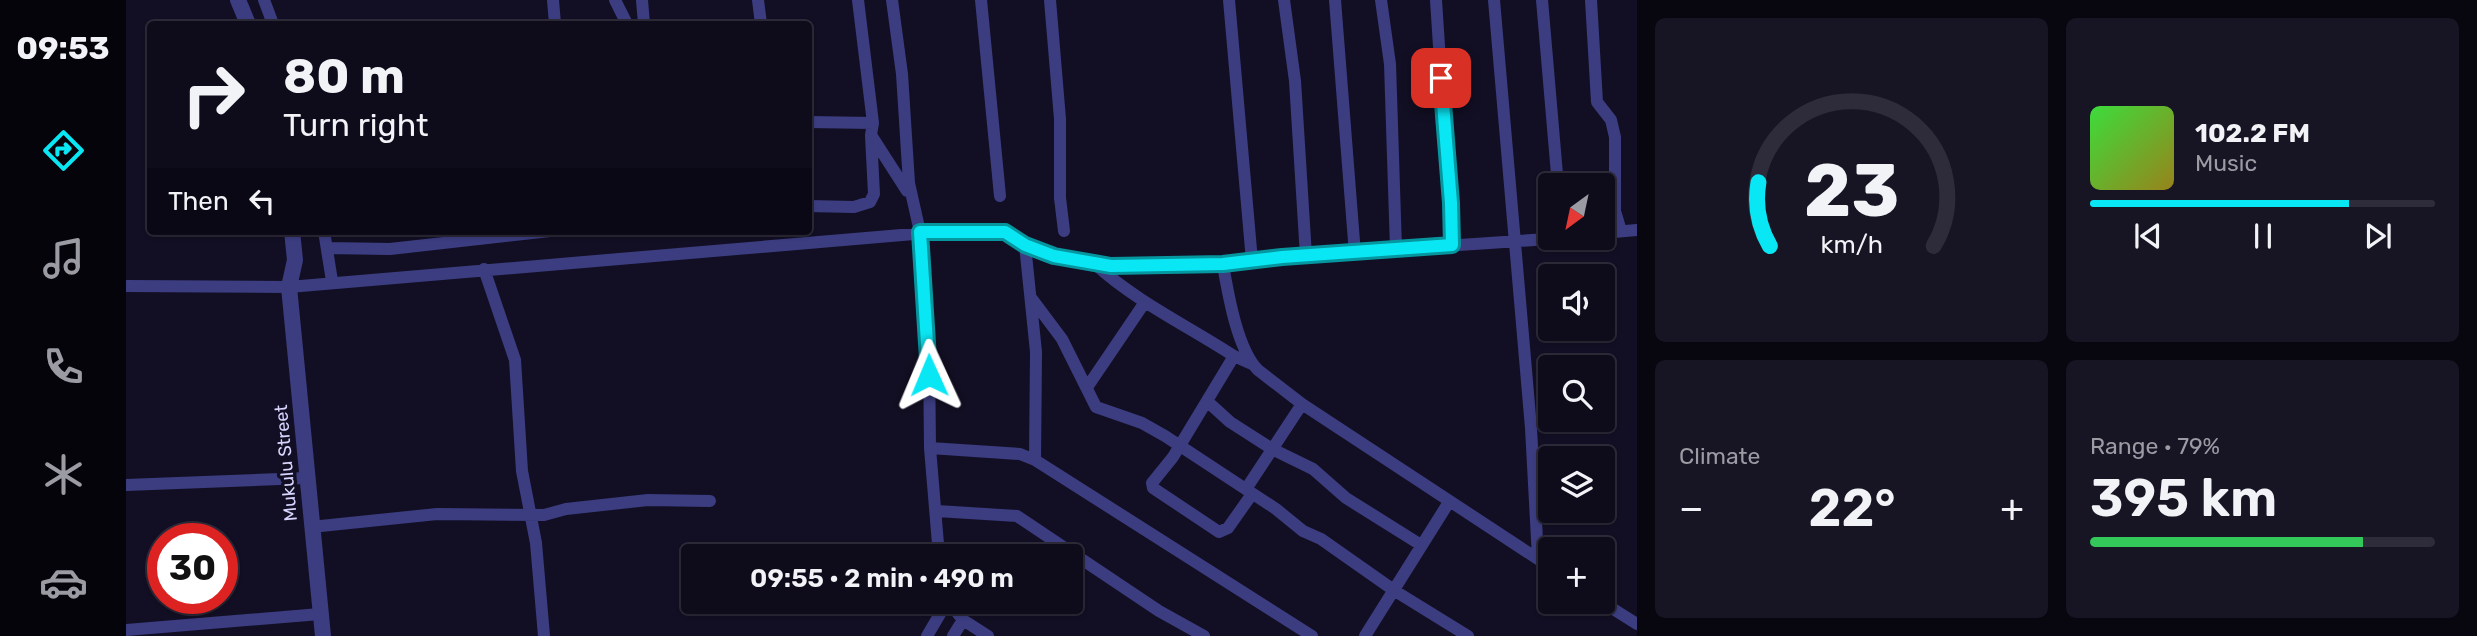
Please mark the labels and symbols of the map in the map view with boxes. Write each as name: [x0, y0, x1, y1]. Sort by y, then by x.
pin: [1411, 48, 1471, 108]
north arrow: [1538, 173, 1615, 250]
position arrow: [892, 338, 966, 412]
street label: Mukulu Street: [270, 404, 302, 522]
speed limit sign: 30: [147, 523, 238, 614]

